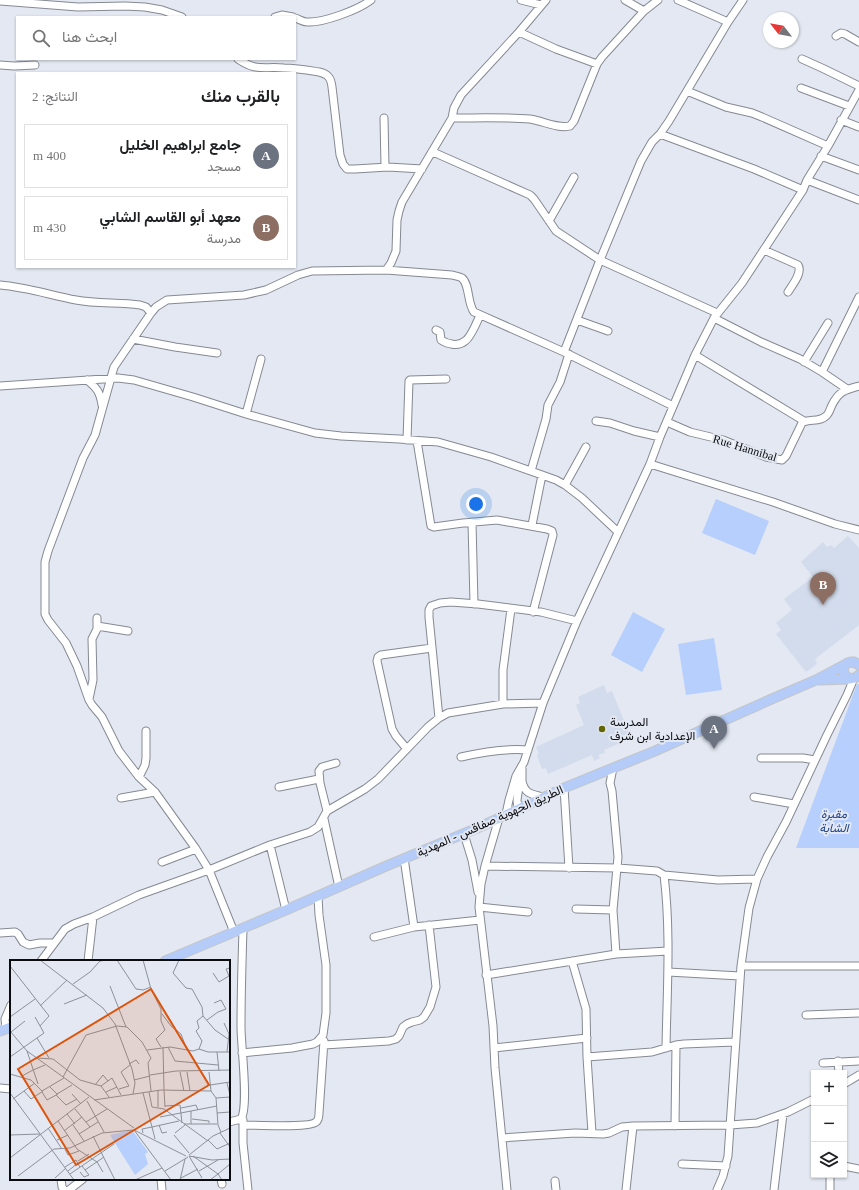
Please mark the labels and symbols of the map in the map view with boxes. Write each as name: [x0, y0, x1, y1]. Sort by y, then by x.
north arrow: [763, 12, 799, 48]
street label: Rue Hannibal: [711, 432, 779, 465]
your location: [466, 494, 486, 514]
pin: B: [810, 572, 836, 605]
place label: المدرسة الإعدادية ابن شرف: [610, 715, 695, 744]
pin: A: [701, 716, 727, 749]
marker: المدرسة الإعدادية ابن شرف: [597, 724, 607, 734]
street label: الطريق الجهوية صفاقس - المهدية: [415, 782, 566, 861]
park label: مقبرة الشابة: [819, 807, 850, 835]
inset map: [10, 960, 230, 1180]

